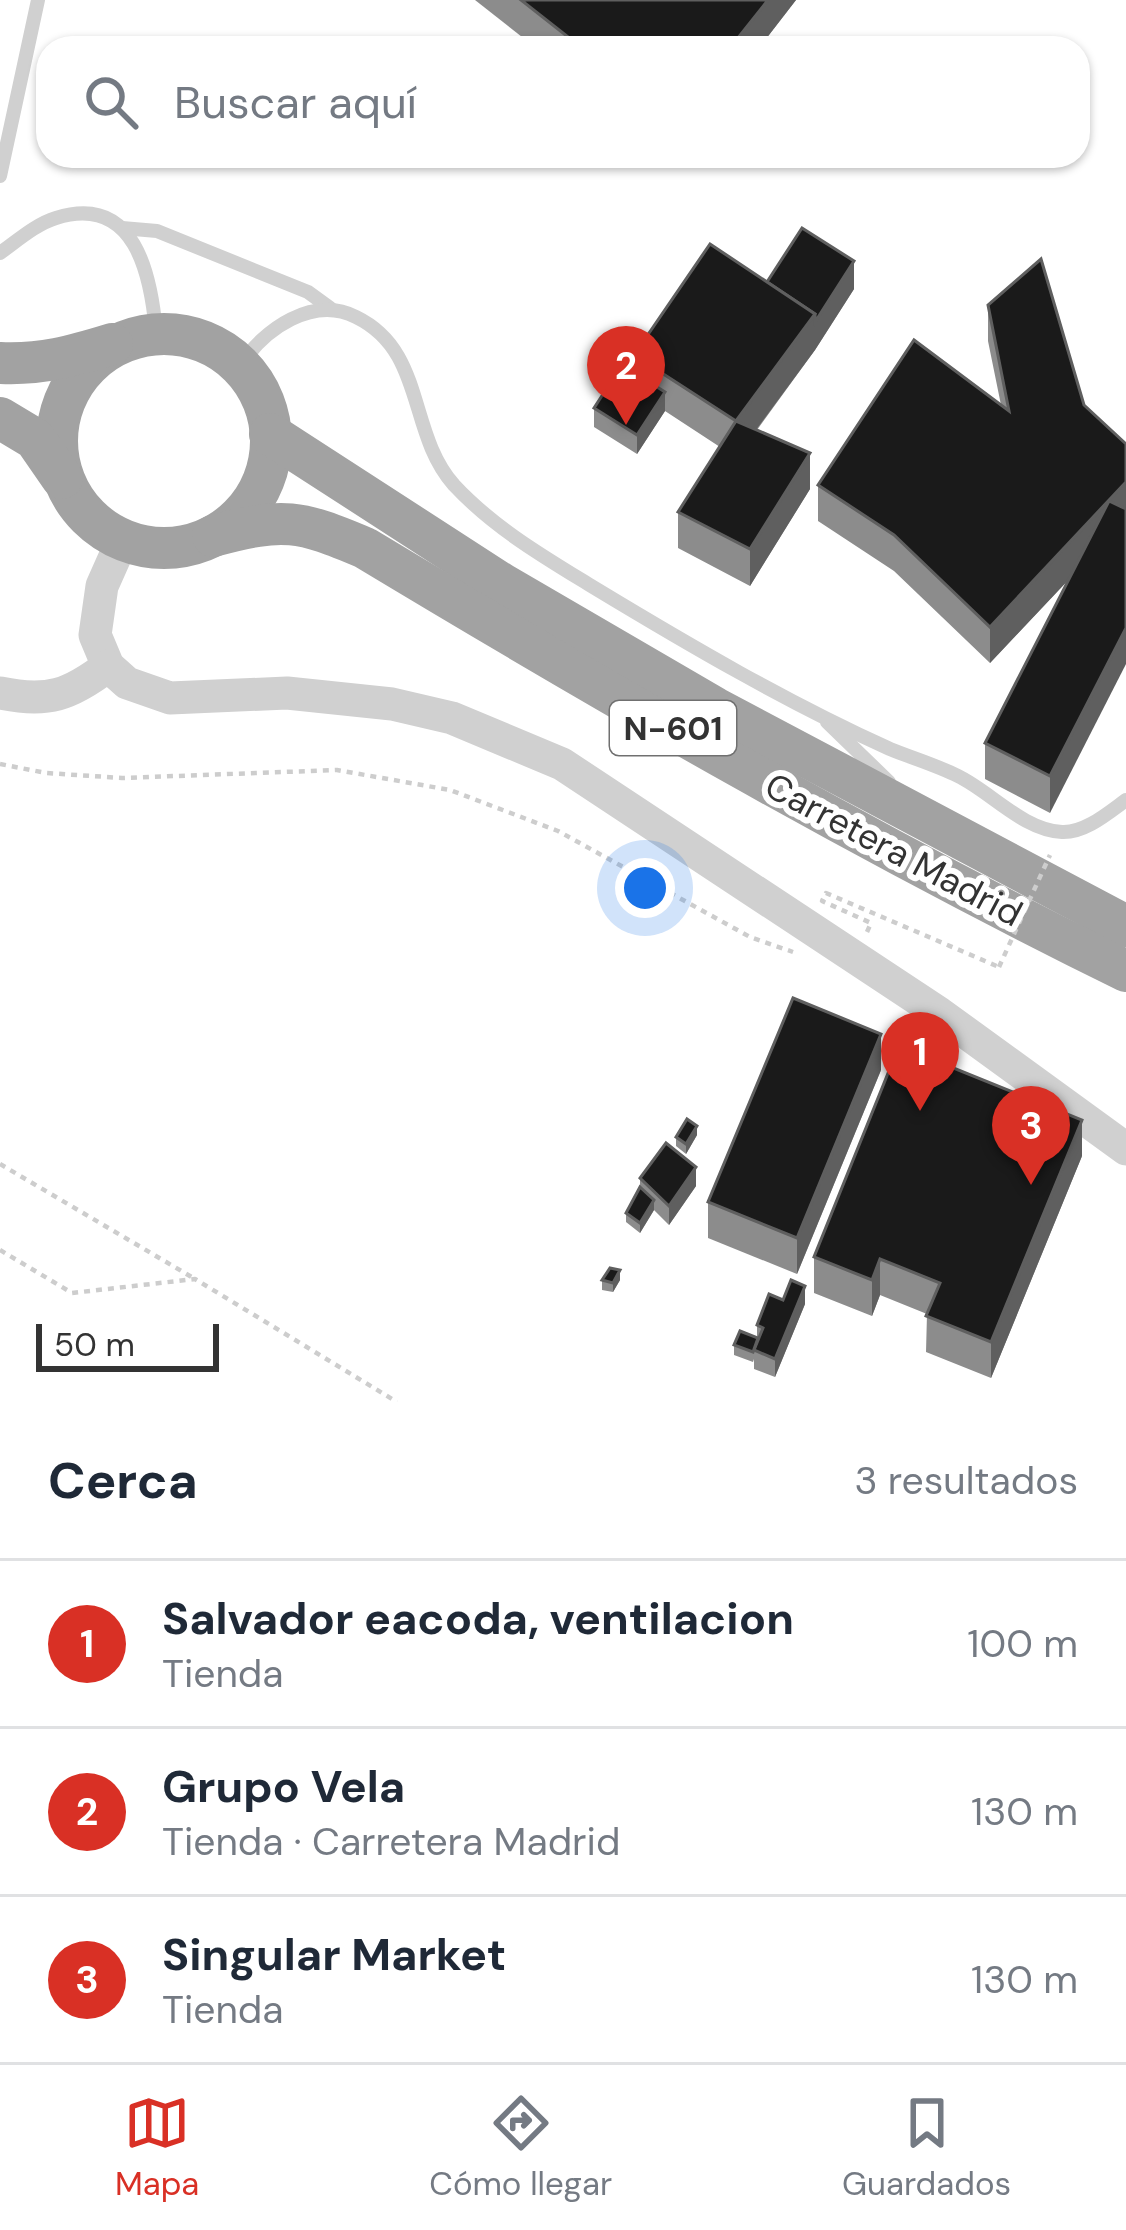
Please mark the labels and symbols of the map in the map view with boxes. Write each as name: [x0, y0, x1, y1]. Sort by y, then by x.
pin: 2: [587, 326, 665, 425]
road number: N-601: [610, 701, 736, 755]
street label: Carretera Madrid: [757, 762, 1030, 937]
your location: [615, 858, 675, 918]
pin: 1: [881, 1012, 959, 1111]
pin: 3: [992, 1086, 1070, 1185]
scale bar: [36, 1318, 219, 1371]

